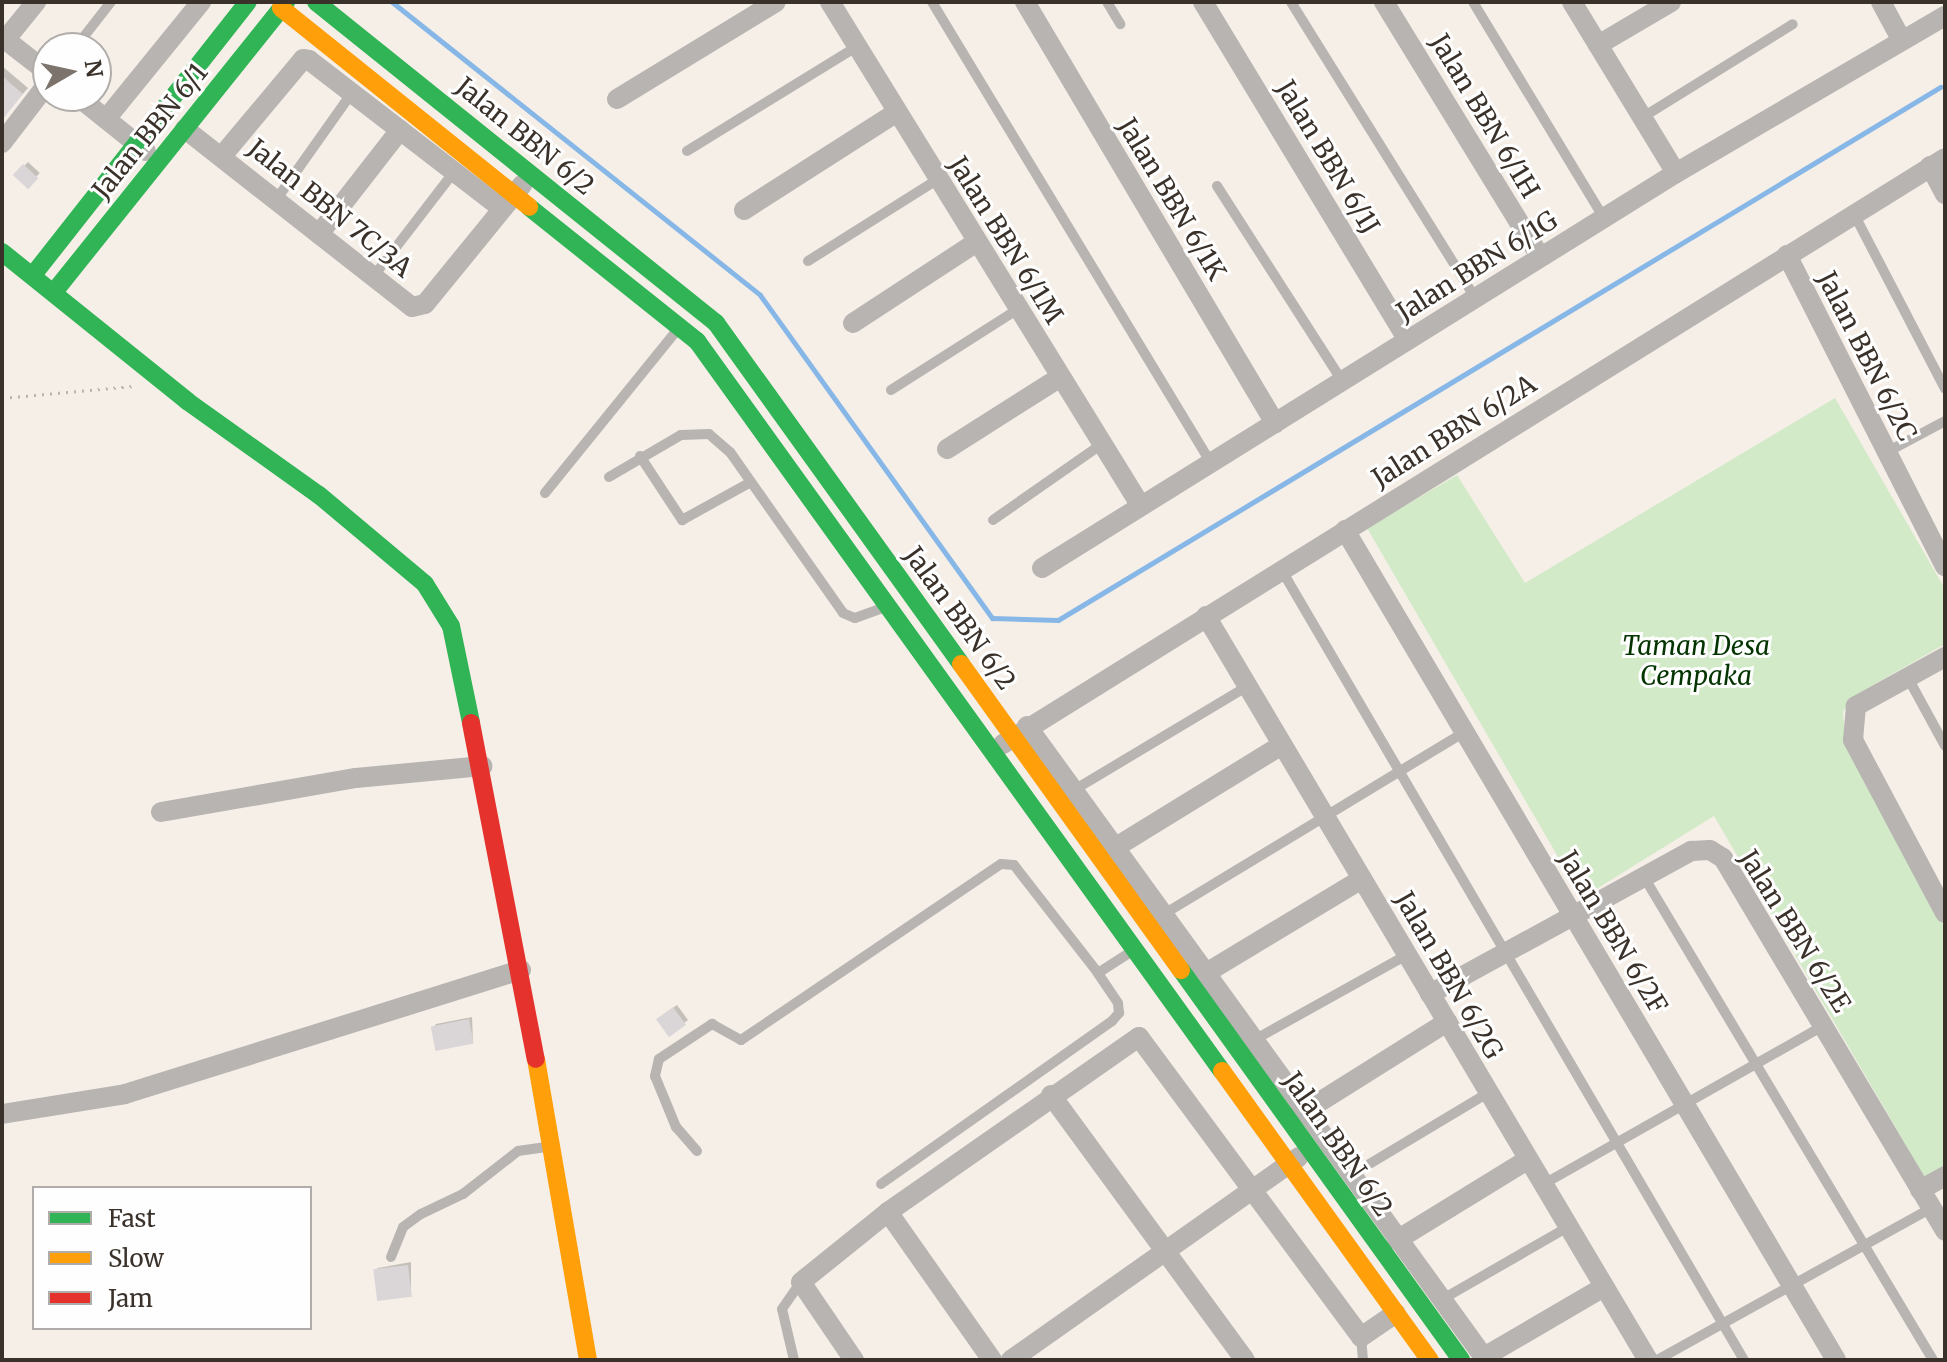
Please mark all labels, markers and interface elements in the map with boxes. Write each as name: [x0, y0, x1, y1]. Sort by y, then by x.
street label: Jalan BBN 6/1H: [1424, 28, 1546, 204]
north arrow: [32, 32, 112, 112]
street label: Jalan BBN 6/1: [86, 57, 214, 205]
street label: Jalan BBN 6/2: [450, 71, 600, 201]
street label: Jalan BBN 6/1J: [1270, 74, 1386, 240]
street label: Jalan BBN 6/1K: [1111, 112, 1233, 286]
street label: Jalan BBN 7C/3A: [242, 132, 418, 284]
street label: Jalan BBN 6/1M: [942, 151, 1070, 329]
street label: Jalan BBN 6/1G: [1391, 204, 1563, 328]
street label: Jalan BBN 6/2C: [1811, 266, 1923, 446]
street label: Jalan BBN 6/2A: [1366, 368, 1542, 494]
street label: Jalan BBN 6/2: [898, 540, 1022, 696]
park label: Taman Desa Cempaka: [1622, 630, 1770, 692]
street label: Jalan BBN 6/2E: [1733, 844, 1857, 1018]
street label: Jalan BBN 6/2F: [1552, 845, 1674, 1019]
street label: Jalan BBN 6/2G: [1389, 886, 1509, 1064]
street label: Jalan BBN 6/2: [1277, 1066, 1399, 1222]
legend: [32, 1186, 312, 1330]
text: Fast: [108, 1203, 156, 1234]
text: Slow: [108, 1243, 164, 1274]
text: Jam: [108, 1283, 153, 1314]

